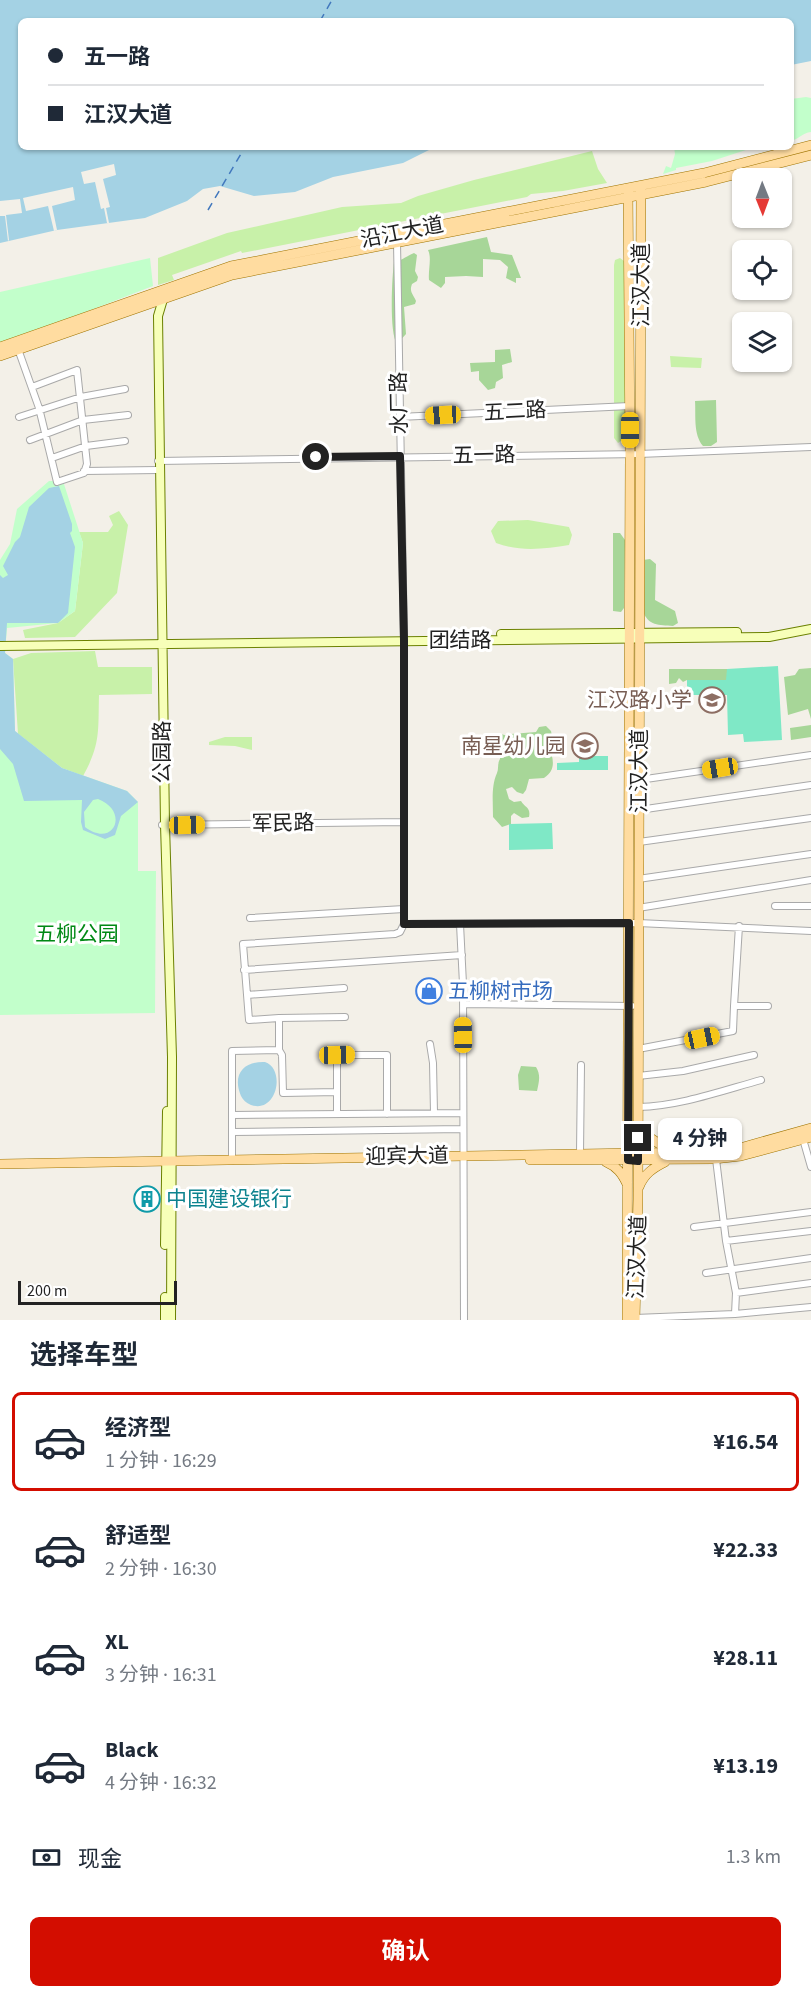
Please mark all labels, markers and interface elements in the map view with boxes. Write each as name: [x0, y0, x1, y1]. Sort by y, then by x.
text: 五一路: [84, 41, 150, 73]
text: 江汉大道: [84, 99, 172, 131]
north arrow: [732, 168, 792, 228]
map controls: [732, 168, 792, 372]
street label: 沿江大道: [358, 209, 446, 255]
button: locate: [732, 240, 792, 300]
street label: 江汉大道: [626, 243, 656, 327]
button: layers: [732, 312, 792, 372]
street label: 水厂路: [383, 371, 415, 435]
street label: 五二路: [483, 394, 547, 428]
car: [425, 405, 461, 425]
car: [621, 412, 639, 448]
street label: 五一路: [452, 439, 516, 471]
route start: [302, 443, 329, 470]
street label: 团结路: [429, 625, 492, 655]
place label: 江汉路小学: [587, 685, 692, 715]
school or university icon: 江汉路小学: [697, 685, 727, 715]
street label: 公园路: [147, 721, 177, 784]
street label: 江汉大道: [624, 729, 654, 813]
place label: 南星幼儿园: [461, 731, 566, 761]
school or university icon: 南星幼儿园: [570, 731, 600, 761]
car: [701, 756, 739, 780]
street label: 军民路: [251, 807, 315, 839]
car: [169, 816, 205, 834]
park label: 五柳公园: [35, 919, 119, 949]
shop icon: 五柳树市场: [414, 976, 444, 1006]
place label: 五柳树市场: [448, 976, 553, 1006]
car: [454, 1017, 472, 1053]
car: [683, 1025, 721, 1051]
car: [319, 1046, 355, 1064]
callout: 4 分钟: [659, 1117, 743, 1159]
route end: [624, 1124, 651, 1151]
text: 4 分钟: [673, 1125, 727, 1153]
street label: 迎宾大道: [365, 1140, 449, 1172]
building icon: 中国建设银行: [132, 1184, 162, 1214]
place label: 中国建设银行: [166, 1184, 292, 1214]
street label: 江汉大道: [621, 1215, 653, 1299]
scale bar: [18, 1278, 177, 1306]
text: 200 m: [27, 1280, 67, 1302]
text: 选择车型: [30, 1336, 138, 1375]
text: 经济型: [105, 1412, 171, 1444]
icon: car: [33, 1415, 87, 1469]
text: ¥16.54: [713, 1426, 778, 1458]
text: 1 分钟 · 16:29: [105, 1447, 217, 1475]
text: 舒适型: [105, 1520, 171, 1552]
icon: car: [33, 1523, 87, 1577]
text: ¥22.33: [713, 1534, 778, 1566]
text: 2 分钟 · 16:30: [105, 1555, 217, 1583]
text: XL: [105, 1626, 129, 1658]
icon: car: [33, 1631, 87, 1685]
text: ¥28.11: [713, 1642, 778, 1674]
text: 3 分钟 · 16:31: [105, 1661, 217, 1689]
text: Black: [105, 1734, 159, 1766]
icon: car: [33, 1739, 87, 1793]
text: ¥13.19: [713, 1750, 778, 1782]
text: 4 分钟 · 16:32: [105, 1769, 217, 1797]
icon: cash: [30, 1841, 63, 1874]
text: 现金: [78, 1843, 122, 1875]
text: 1.3 km: [726, 1843, 781, 1871]
button: 确认: [30, 1917, 781, 1986]

